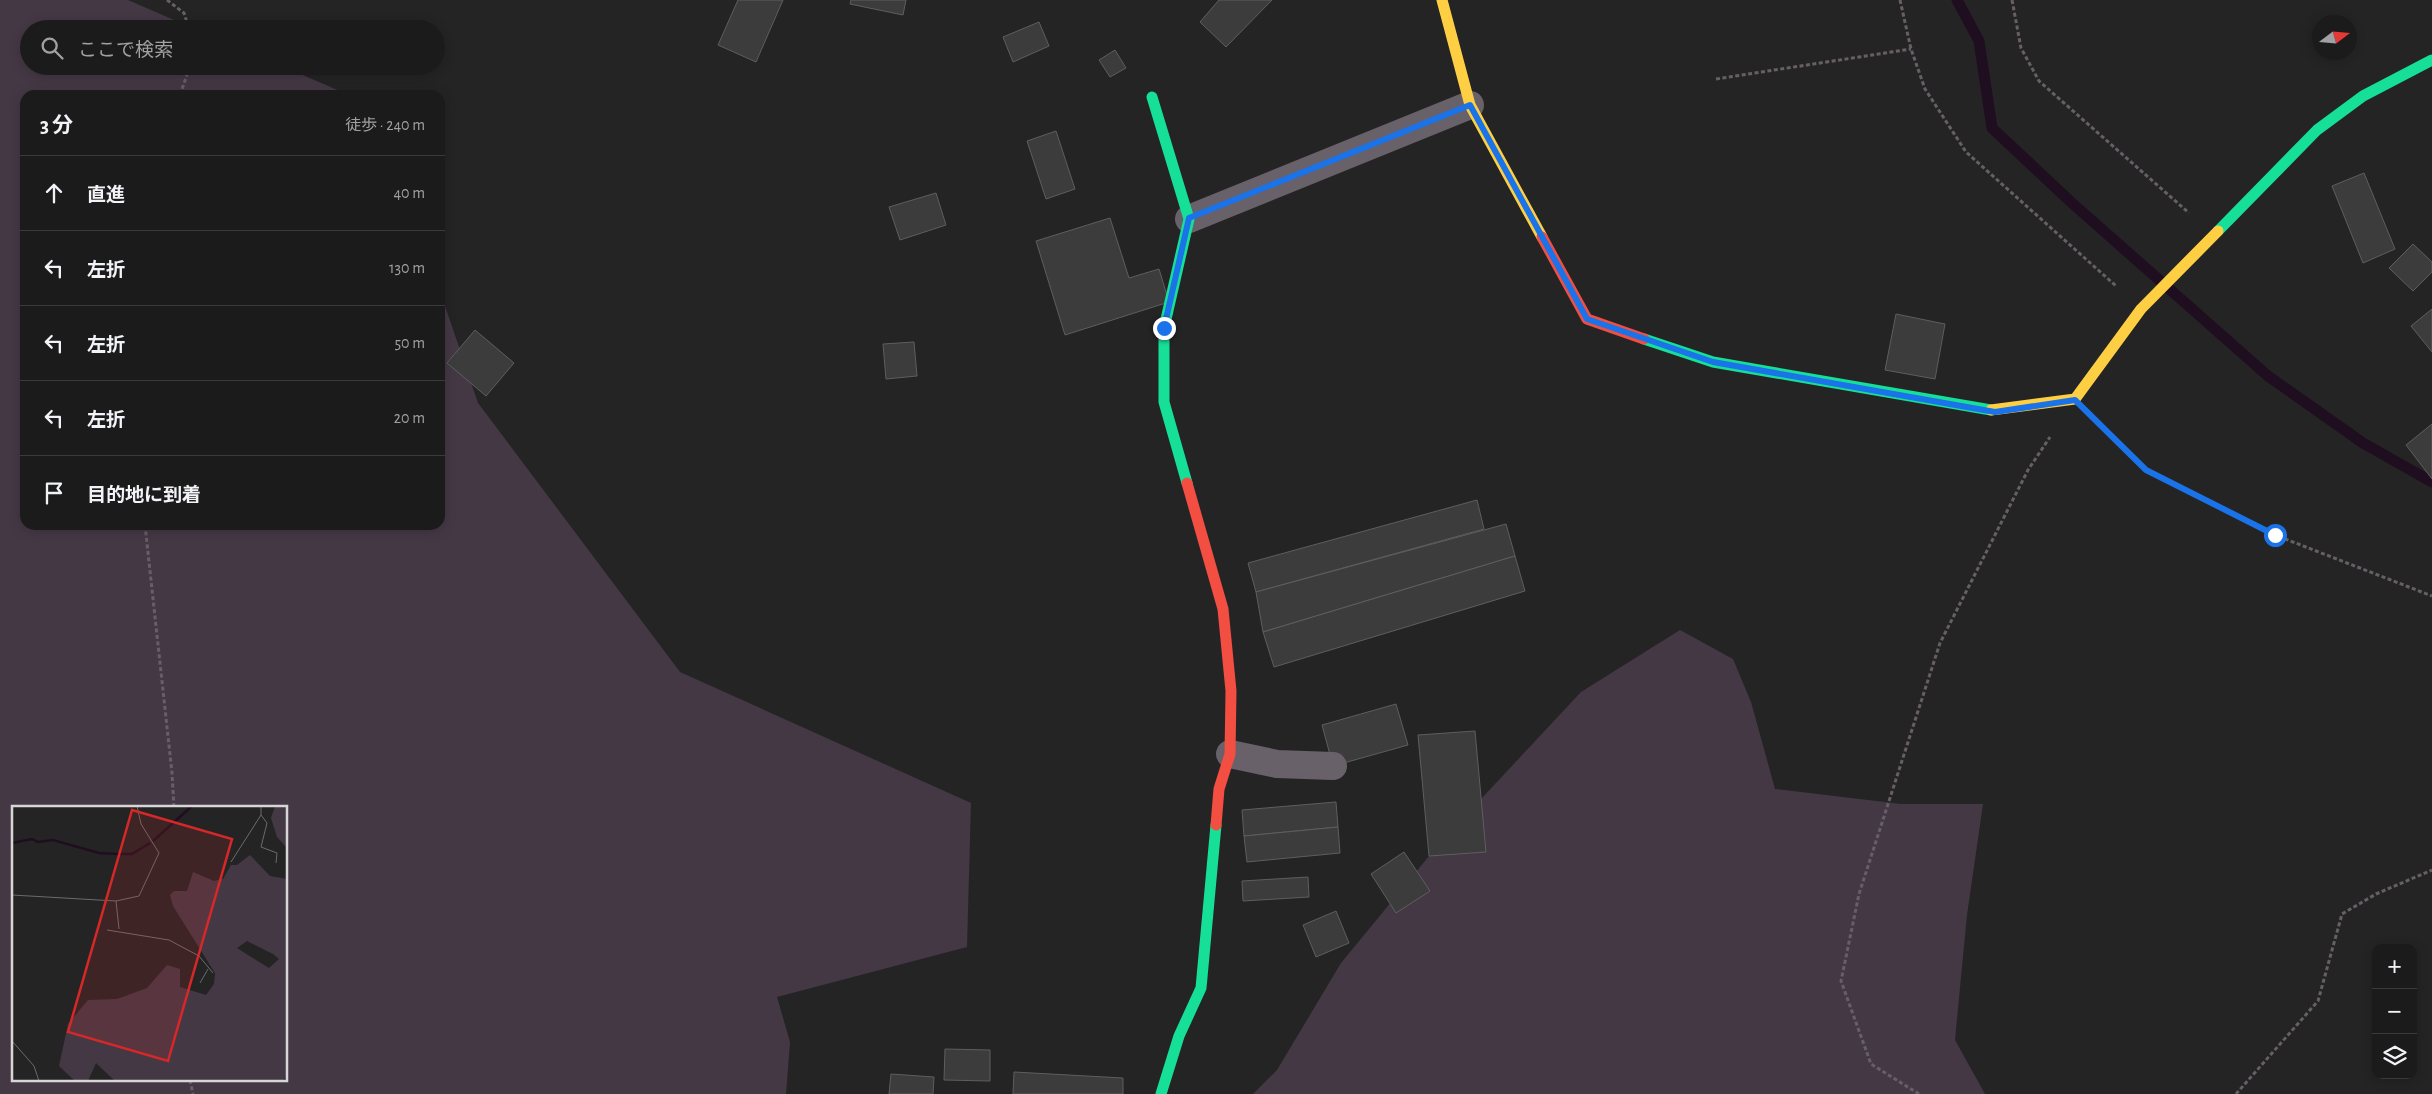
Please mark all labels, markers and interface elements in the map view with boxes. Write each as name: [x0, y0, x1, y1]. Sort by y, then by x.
north arrow: [2312, 15, 2357, 60]
search box: [20, 20, 445, 75]
icon: search: [38, 34, 66, 62]
text: ここで検索: [78, 41, 173, 60]
text: 3 分: [40, 115, 73, 136]
text: 徒歩 · 240 m: [345, 117, 425, 133]
icon: ahead: [40, 179, 68, 207]
text: 40 m: [393, 185, 425, 201]
text: 直進: [87, 186, 125, 205]
icon: left: [40, 254, 68, 282]
text: 130 m: [389, 260, 425, 276]
text: 左折: [87, 261, 125, 280]
route end: [1153, 317, 1176, 340]
icon: left: [40, 329, 68, 357]
text: 50 m: [394, 335, 425, 351]
text: 左折: [87, 336, 125, 355]
icon: left: [40, 404, 68, 432]
text: 20 m: [394, 410, 425, 426]
text: 左折: [87, 411, 125, 430]
icon: arrive: [40, 479, 68, 507]
text: 目的地に到着: [87, 486, 201, 505]
route start: [2264, 524, 2287, 547]
inset map: [12, 806, 288, 1082]
map controls: [2372, 944, 2417, 1079]
button: +: [2372, 944, 2417, 989]
button: −: [2372, 989, 2417, 1034]
button: layers: [2372, 1034, 2417, 1079]

